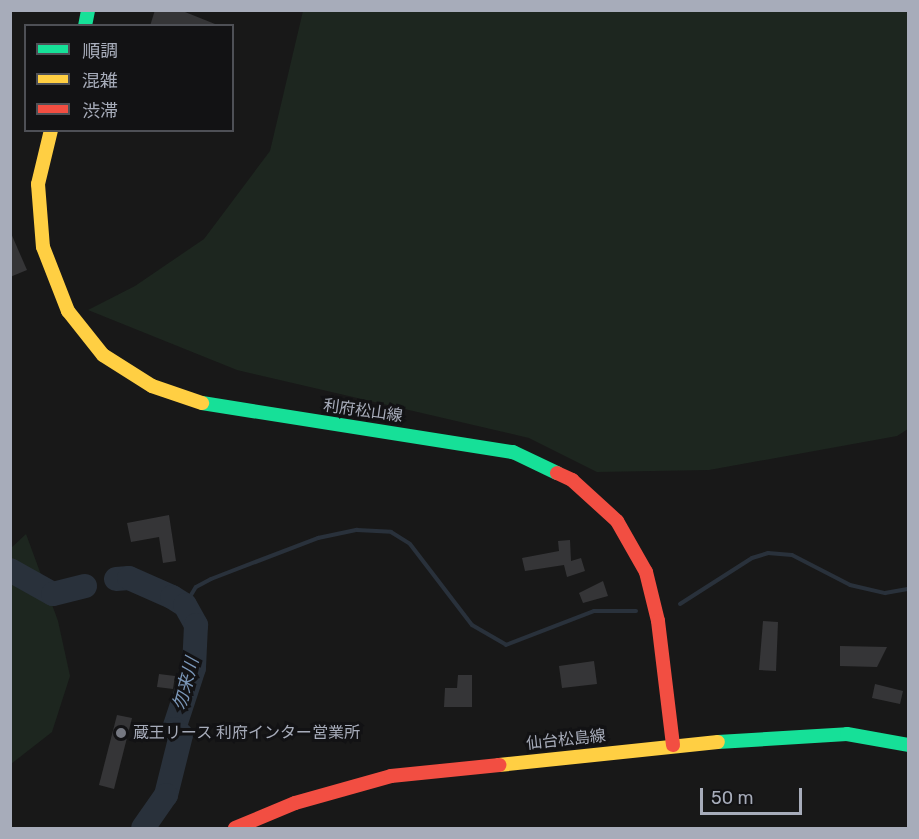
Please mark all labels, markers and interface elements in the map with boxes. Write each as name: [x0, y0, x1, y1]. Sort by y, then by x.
legend: [24, 24, 234, 132]
text: 順調: [82, 40, 118, 62]
text: 混雑: [82, 70, 118, 92]
text: 渋滞: [82, 100, 118, 122]
street label: 利府松山線: [322, 396, 404, 426]
water label: 勿来川: [169, 655, 203, 713]
place label: 蔵王リース 利府インター営業所: [133, 723, 361, 743]
marker: 蔵王リース 利府インター営業所: [114, 726, 128, 740]
street label: 仙台松島線: [525, 726, 607, 754]
scale bar: [703, 776, 805, 814]
text: 50 m: [711, 787, 754, 809]

